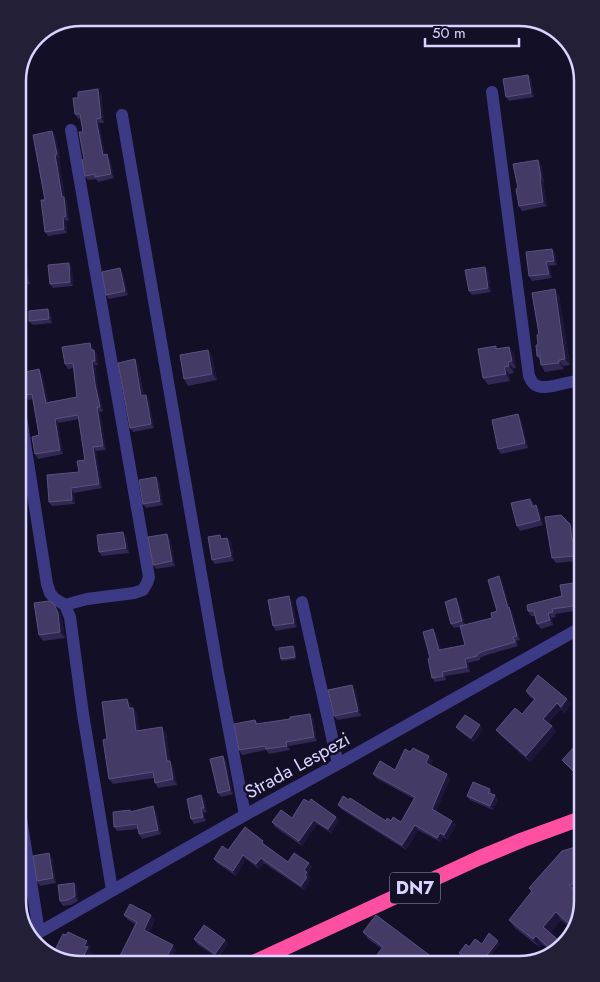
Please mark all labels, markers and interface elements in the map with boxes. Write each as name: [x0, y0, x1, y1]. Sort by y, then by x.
scale bar: [425, 15, 519, 47]
text: 50 m: [432, 22, 466, 44]
street label: Strada Lespezi: [240, 725, 355, 805]
road number: DN7: [390, 872, 440, 904]

